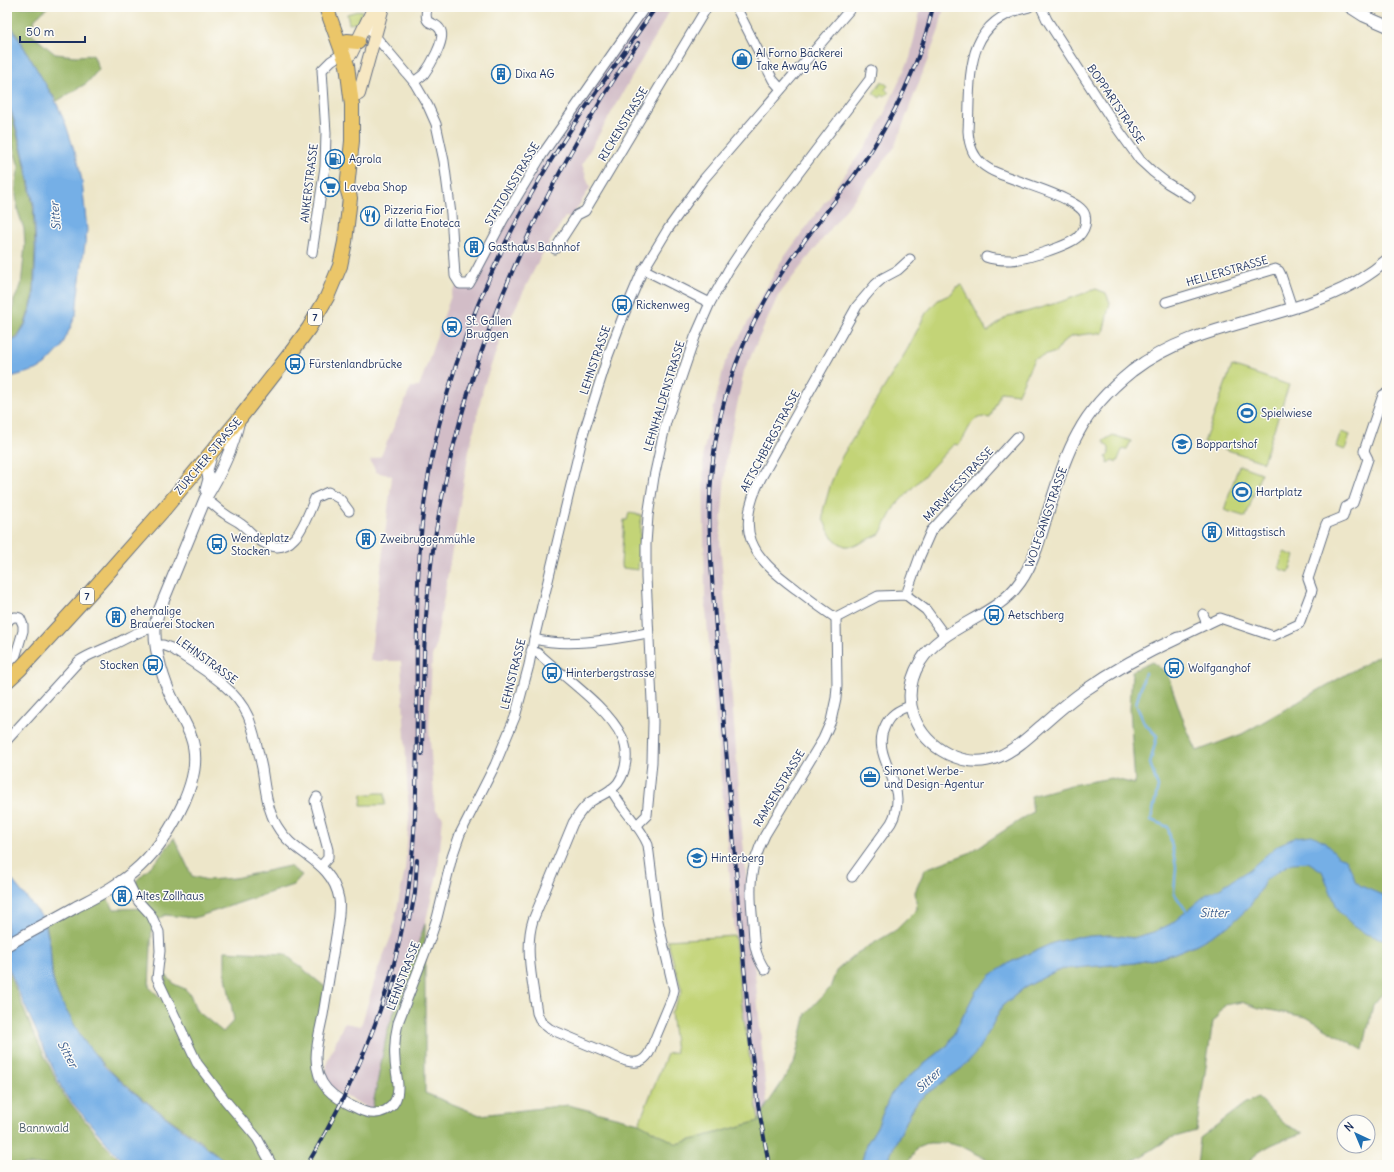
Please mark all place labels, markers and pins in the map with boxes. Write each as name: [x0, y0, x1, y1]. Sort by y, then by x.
place label: Al Forno Bäckerei Take Away AG: [756, 46, 843, 73]
shop icon: Al Forno Bäckerei Take Away AG: [731, 48, 753, 70]
building icon: Dixa AG: [490, 63, 512, 85]
place label: Dixa AG: [515, 67, 554, 81]
fuel station icon: Agrola: [324, 148, 346, 170]
place label: Agrola: [349, 152, 382, 166]
supermarket icon: Laveba Shop: [319, 176, 341, 198]
place label: Laveba Shop: [344, 180, 407, 194]
place label: Pizzeria Fior di latte Enoteca: [384, 203, 460, 230]
restaurant icon: Pizzeria Fior di latte Enoteca: [359, 205, 381, 227]
building icon: Gasthaus Bahnhof: [463, 236, 485, 258]
place label: Gasthaus Bahnhof: [488, 240, 580, 254]
bus stop icon: Rickenweg: [611, 294, 633, 316]
place label: Rickenweg: [636, 298, 690, 312]
place label: St. Gallen Bruggen: [466, 314, 512, 341]
station icon: St. Gallen Bruggen: [441, 316, 463, 338]
bus stop icon: Fürstenlandbrücke: [284, 353, 306, 375]
place label: Fürstenlandbrücke: [309, 357, 402, 371]
sports icon: Spielwiese: [1236, 402, 1258, 424]
place label: Spielwiese: [1261, 406, 1312, 420]
school or university icon: Boppartshof: [1171, 433, 1193, 455]
place label: Boppartshof: [1196, 437, 1258, 451]
sports icon: Hartplatz: [1231, 481, 1253, 503]
place label: Hartplatz: [1256, 485, 1302, 499]
building icon: Mittagstisch: [1201, 521, 1223, 543]
place label: Mittagstisch: [1226, 525, 1285, 539]
building icon: Zweibruggenmühle: [355, 528, 377, 550]
place label: Wendeplatz Stocken: [231, 531, 289, 558]
place label: Zweibruggenmühle: [380, 532, 475, 546]
bus stop icon: Wendeplatz Stocken: [206, 533, 228, 555]
place label: ehemalige Brauerei Stocken: [130, 604, 215, 631]
bus stop icon: Aetschberg: [983, 604, 1005, 626]
building icon: ehemalige Brauerei Stocken: [105, 606, 127, 628]
place label: Aetschberg: [1008, 608, 1064, 622]
bus stop icon: Stocken: [142, 654, 164, 676]
bus stop icon: Wolfganghof: [1163, 657, 1185, 679]
place label: Stocken: [100, 658, 139, 672]
place label: Wolfganghof: [1188, 661, 1251, 675]
bus stop icon: Hinterbergstrasse: [541, 662, 563, 684]
place label: Hinterbergstrasse: [566, 666, 655, 680]
place label: Simonet Werbe- und Design-Agentur: [884, 764, 985, 791]
office icon: Simonet Werbe- und Design-Agentur: [859, 766, 881, 788]
school or university icon: Hinterberg: [686, 847, 708, 869]
place label: Hinterberg: [711, 851, 764, 865]
building icon: Altes Zollhaus: [111, 885, 133, 907]
place label: Altes Zollhaus: [136, 889, 204, 903]

